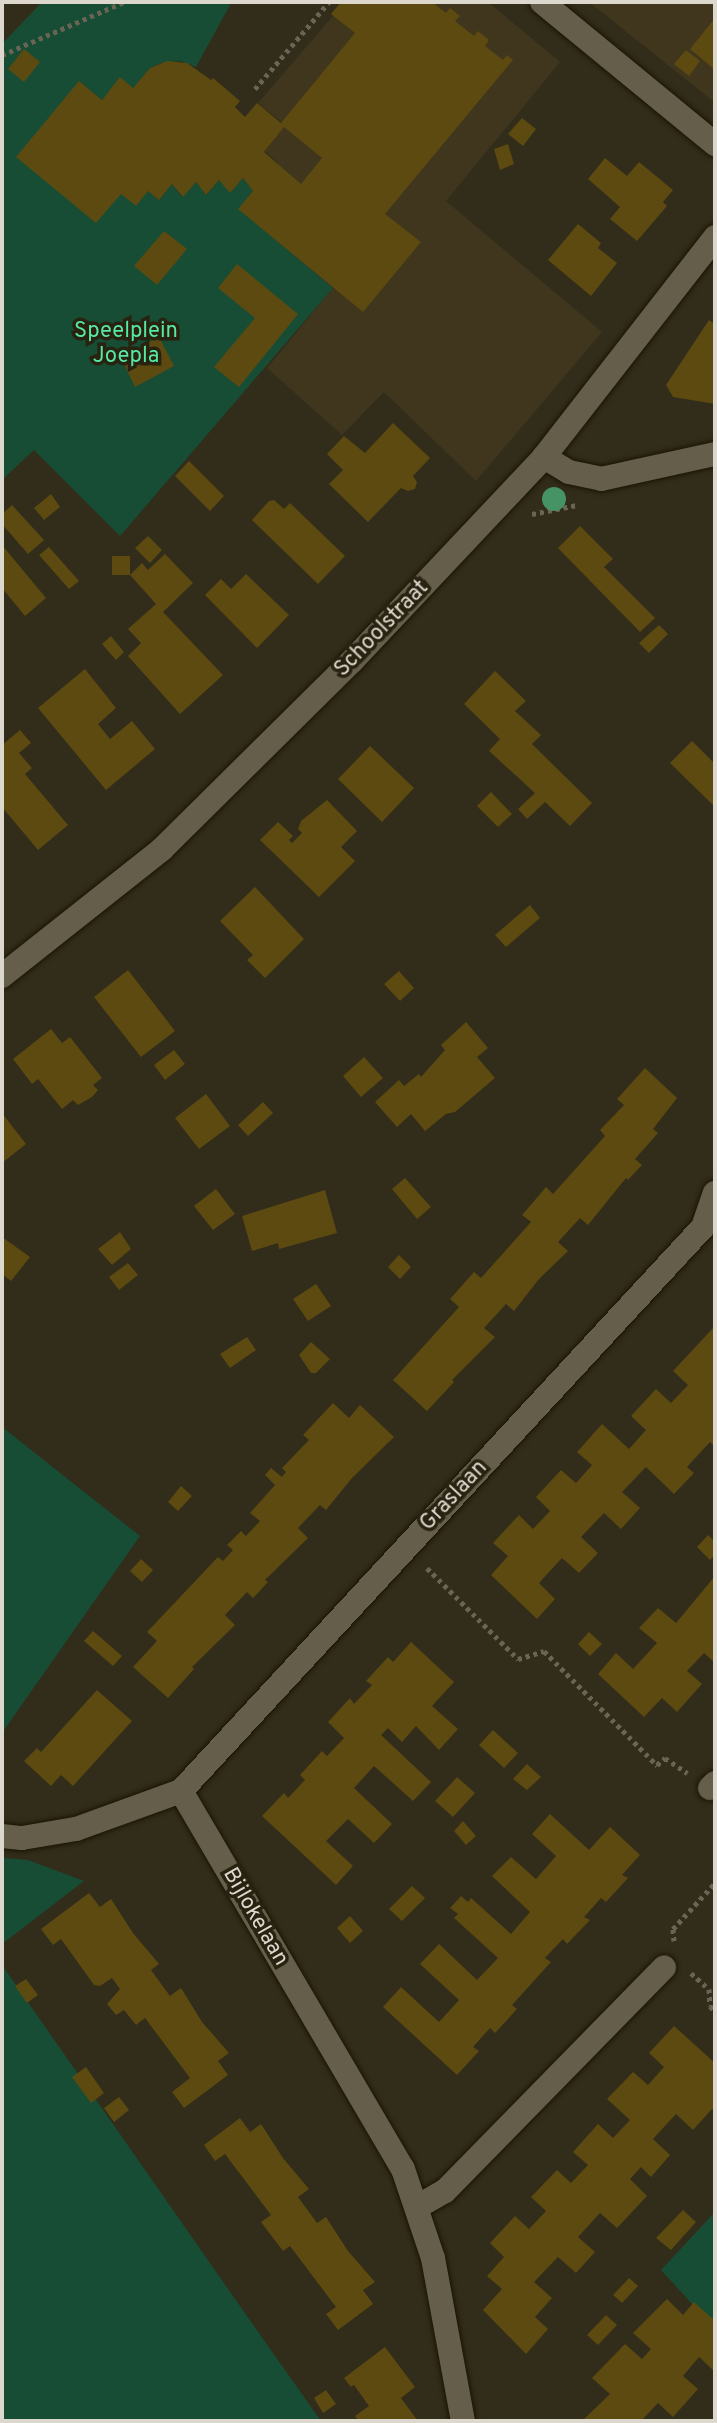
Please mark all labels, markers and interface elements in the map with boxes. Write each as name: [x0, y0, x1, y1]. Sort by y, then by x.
park label: Speelplein Joepla: [74, 318, 178, 370]
street label: Schoolstraat: [329, 575, 435, 683]
street label: Graslaan: [415, 1455, 493, 1537]
street label: Bijlokelaan: [216, 1863, 294, 1971]

